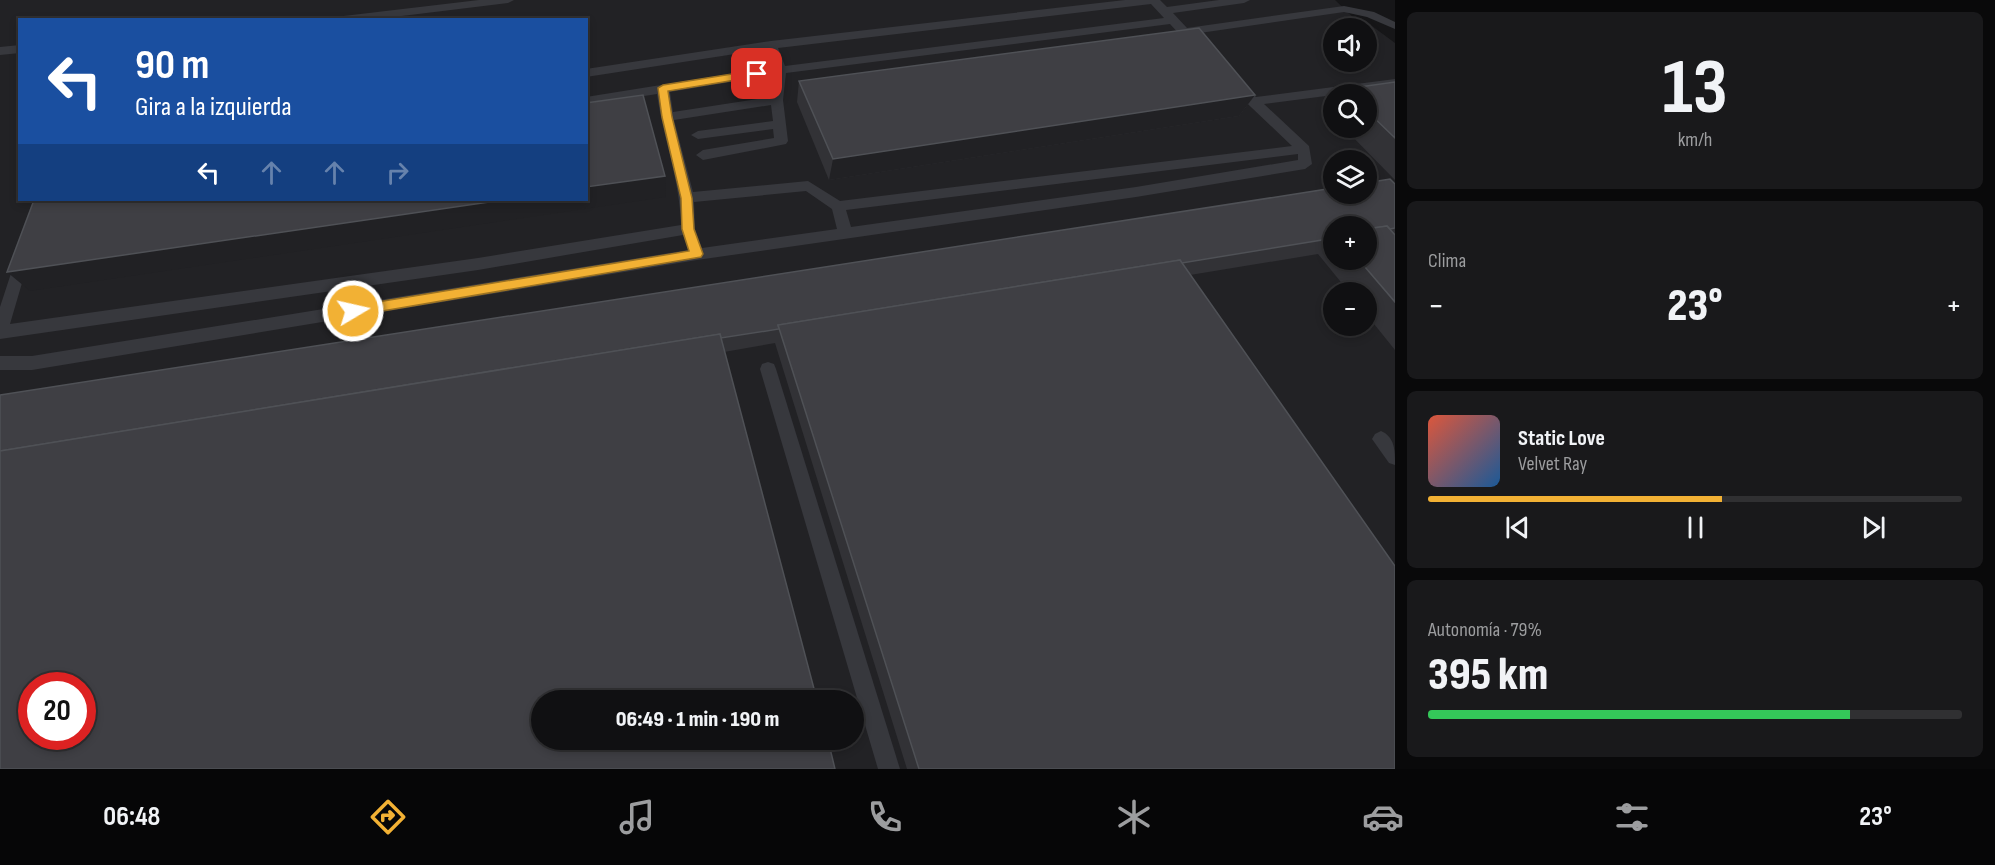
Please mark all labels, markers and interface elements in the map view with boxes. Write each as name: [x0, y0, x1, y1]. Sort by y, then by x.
map controls: [1323, 18, 1377, 336]
button: sound: [1323, 18, 1377, 72]
text: 90 m: [135, 40, 209, 91]
icon: left: [36, 42, 114, 120]
text: 13: [1662, 42, 1728, 135]
pin: [731, 48, 782, 99]
icon: arrive: [740, 57, 773, 90]
button: search: [1323, 84, 1377, 138]
text: Gira a la izquierda: [135, 91, 292, 123]
text: km/h: [1678, 128, 1712, 152]
button: layers: [1323, 150, 1377, 204]
icon: left: [192, 156, 225, 189]
icon: ahead: [255, 156, 288, 189]
icon: ahead: [318, 156, 351, 189]
icon: right: [381, 156, 414, 189]
button: +: [1323, 216, 1377, 270]
text: Clima: [1428, 249, 1466, 273]
position arrow: [321, 279, 385, 343]
text: 23°: [1667, 279, 1723, 334]
button: −: [1323, 282, 1377, 336]
text: −: [1428, 286, 1444, 326]
text: +: [1946, 286, 1962, 326]
text: Static Love: [1518, 425, 1605, 452]
text: Velvet Ray: [1518, 452, 1587, 476]
icon: previous: [1501, 511, 1534, 544]
icon: pause: [1679, 511, 1712, 544]
icon: next: [1857, 511, 1890, 544]
text: Autonomía · 79%: [1428, 618, 1542, 642]
text: 395 km: [1428, 648, 1548, 703]
speed limit sign: 20: [18, 672, 96, 750]
text: 06:49 · 1 min · 190 m: [616, 706, 779, 733]
icon: directions: [367, 796, 409, 838]
icon: music: [616, 796, 658, 838]
icon: phone: [864, 796, 906, 838]
icon: climate: [1113, 796, 1155, 838]
icon: car: [1362, 796, 1404, 838]
icon: filters: [1611, 796, 1653, 838]
text: 06:48: [103, 801, 160, 833]
text: 23°: [1859, 801, 1892, 833]

